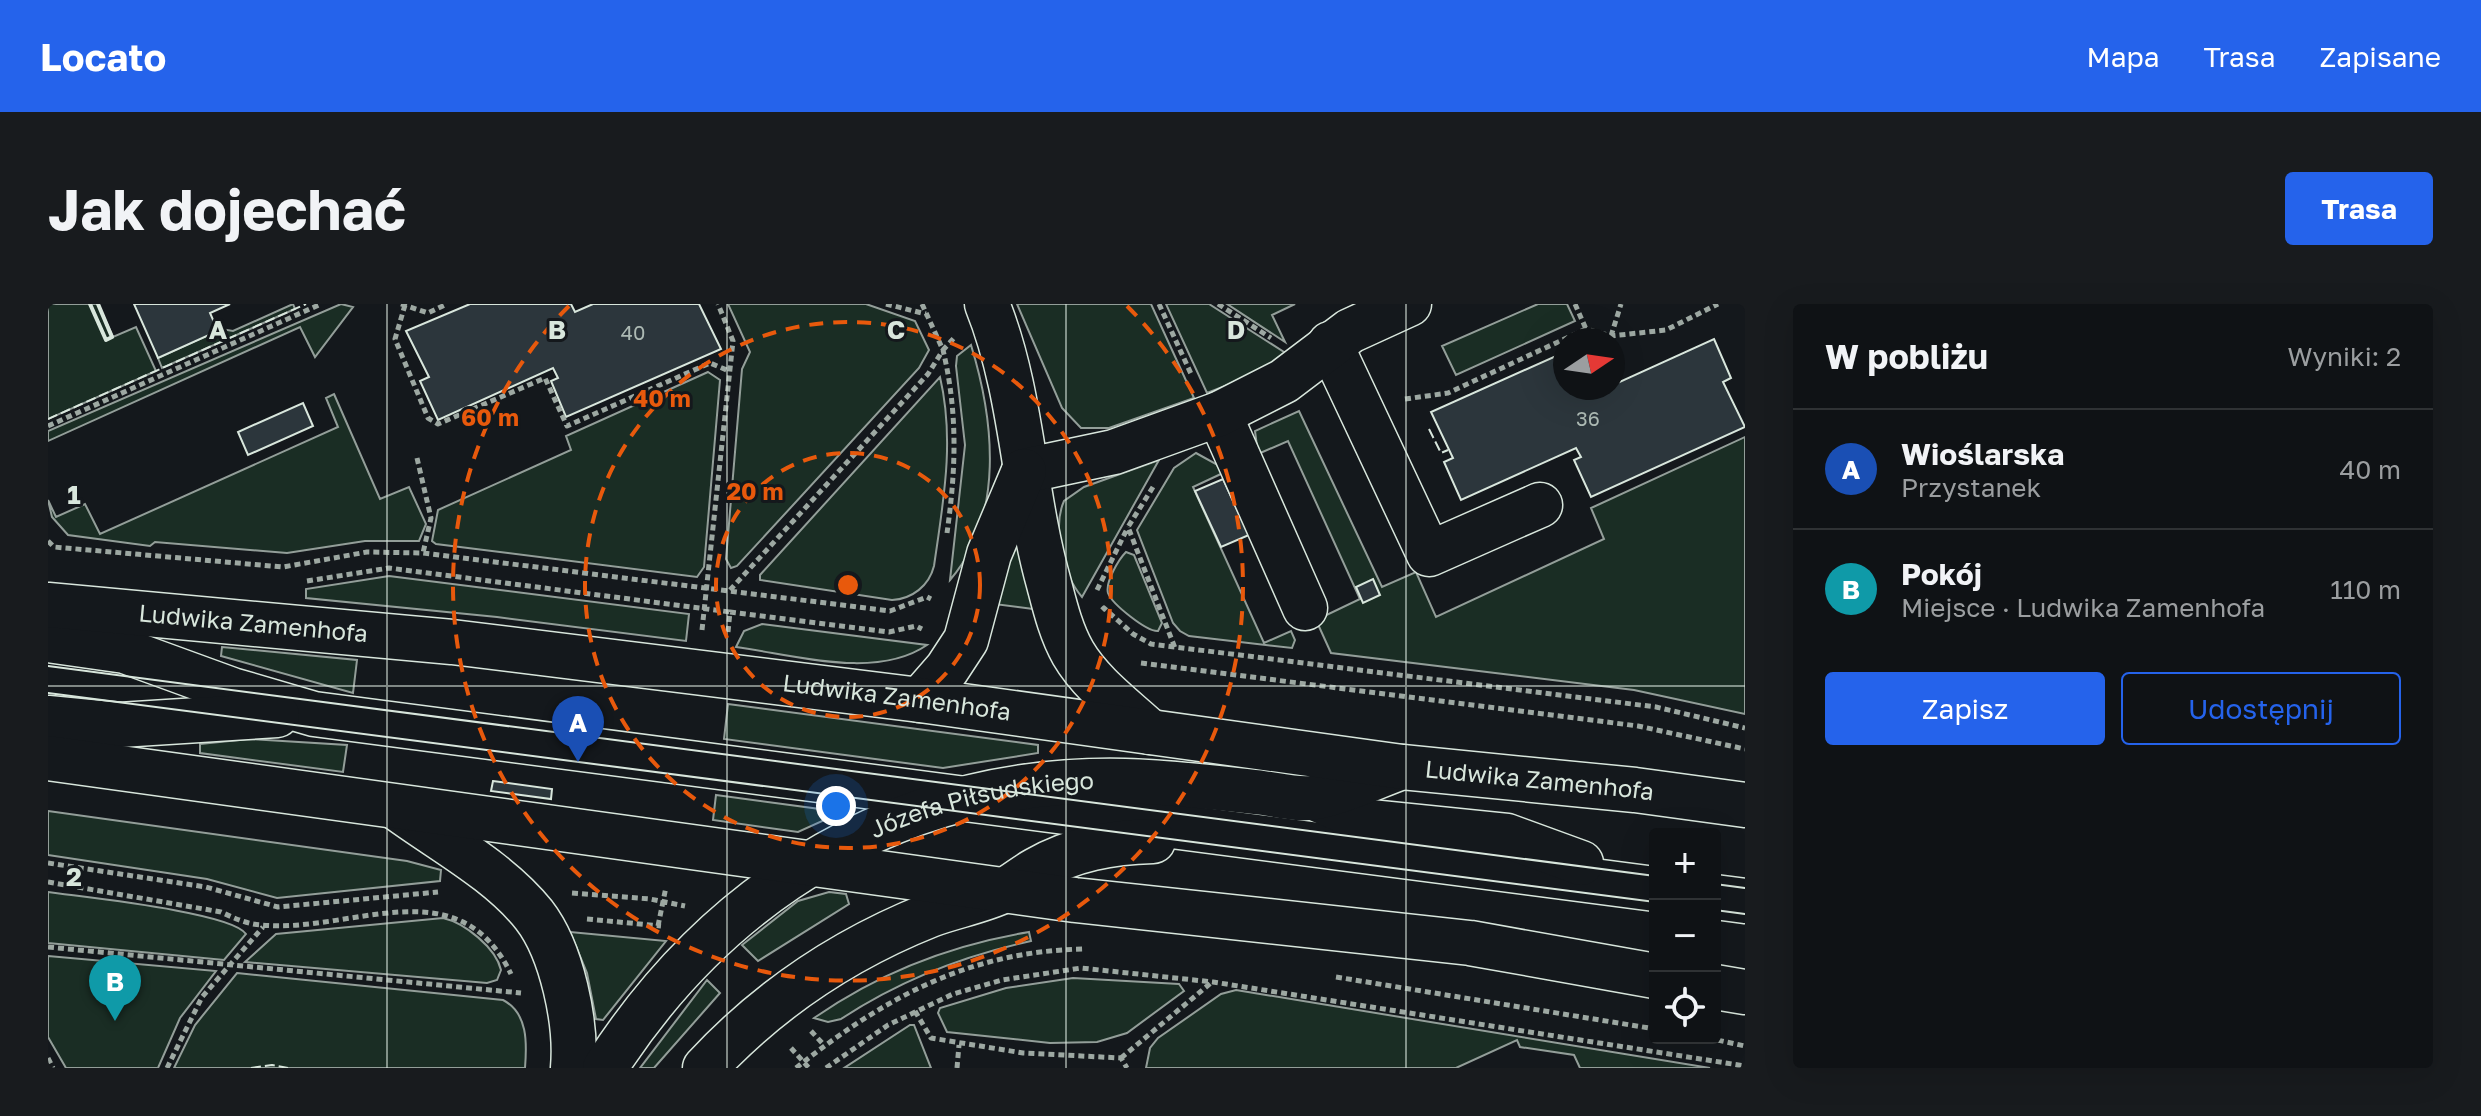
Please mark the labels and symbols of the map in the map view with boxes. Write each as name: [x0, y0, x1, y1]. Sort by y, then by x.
text: A: [209, 314, 228, 345]
text: B: [548, 314, 566, 345]
text: C: [887, 314, 905, 345]
text: D: [1227, 314, 1245, 345]
house number: 40: [621, 320, 645, 344]
north arrow: [1553, 328, 1625, 400]
text: 40 m: [633, 383, 691, 412]
text: 60 m: [461, 402, 519, 431]
house number: 36: [1576, 406, 1600, 430]
text: 20 m: [726, 476, 784, 505]
text: 1: [67, 479, 81, 510]
centre of rings: [834, 571, 862, 599]
street label: Ludwika Zamenhofa: [137, 597, 369, 647]
street label: Ludwika Zamenhofa: [781, 667, 1013, 726]
pin: A: [552, 696, 604, 762]
street label: Ludwika Zamenhofa: [1424, 753, 1656, 805]
street label: Józefa Piłsudskiego: [865, 765, 1094, 843]
your location: [816, 786, 856, 826]
text: 2: [66, 861, 82, 892]
pin: B: [89, 955, 141, 1021]

